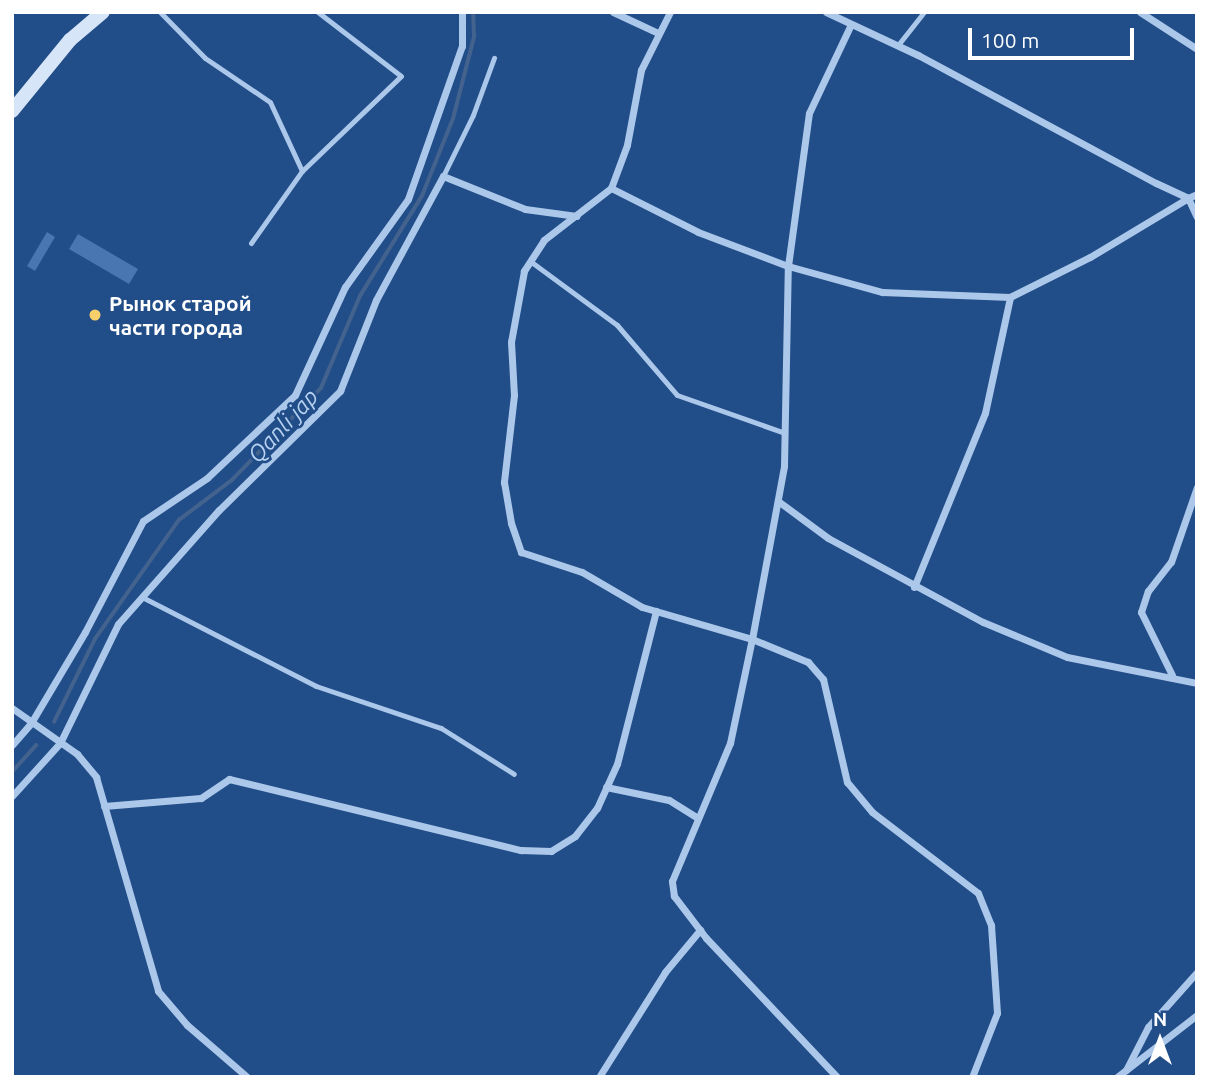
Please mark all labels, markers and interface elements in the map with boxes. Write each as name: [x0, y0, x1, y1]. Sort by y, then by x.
scale bar: [971, 14, 1137, 58]
text: 100 m: [981, 28, 1039, 52]
place label: Рынок старой части города: [109, 290, 252, 340]
marker: Рынок старой части города: [87, 307, 103, 323]
water label: Qanli jap: [242, 383, 324, 469]
north arrow: [1125, 1005, 1195, 1075]
text: N: [1153, 1008, 1167, 1030]

